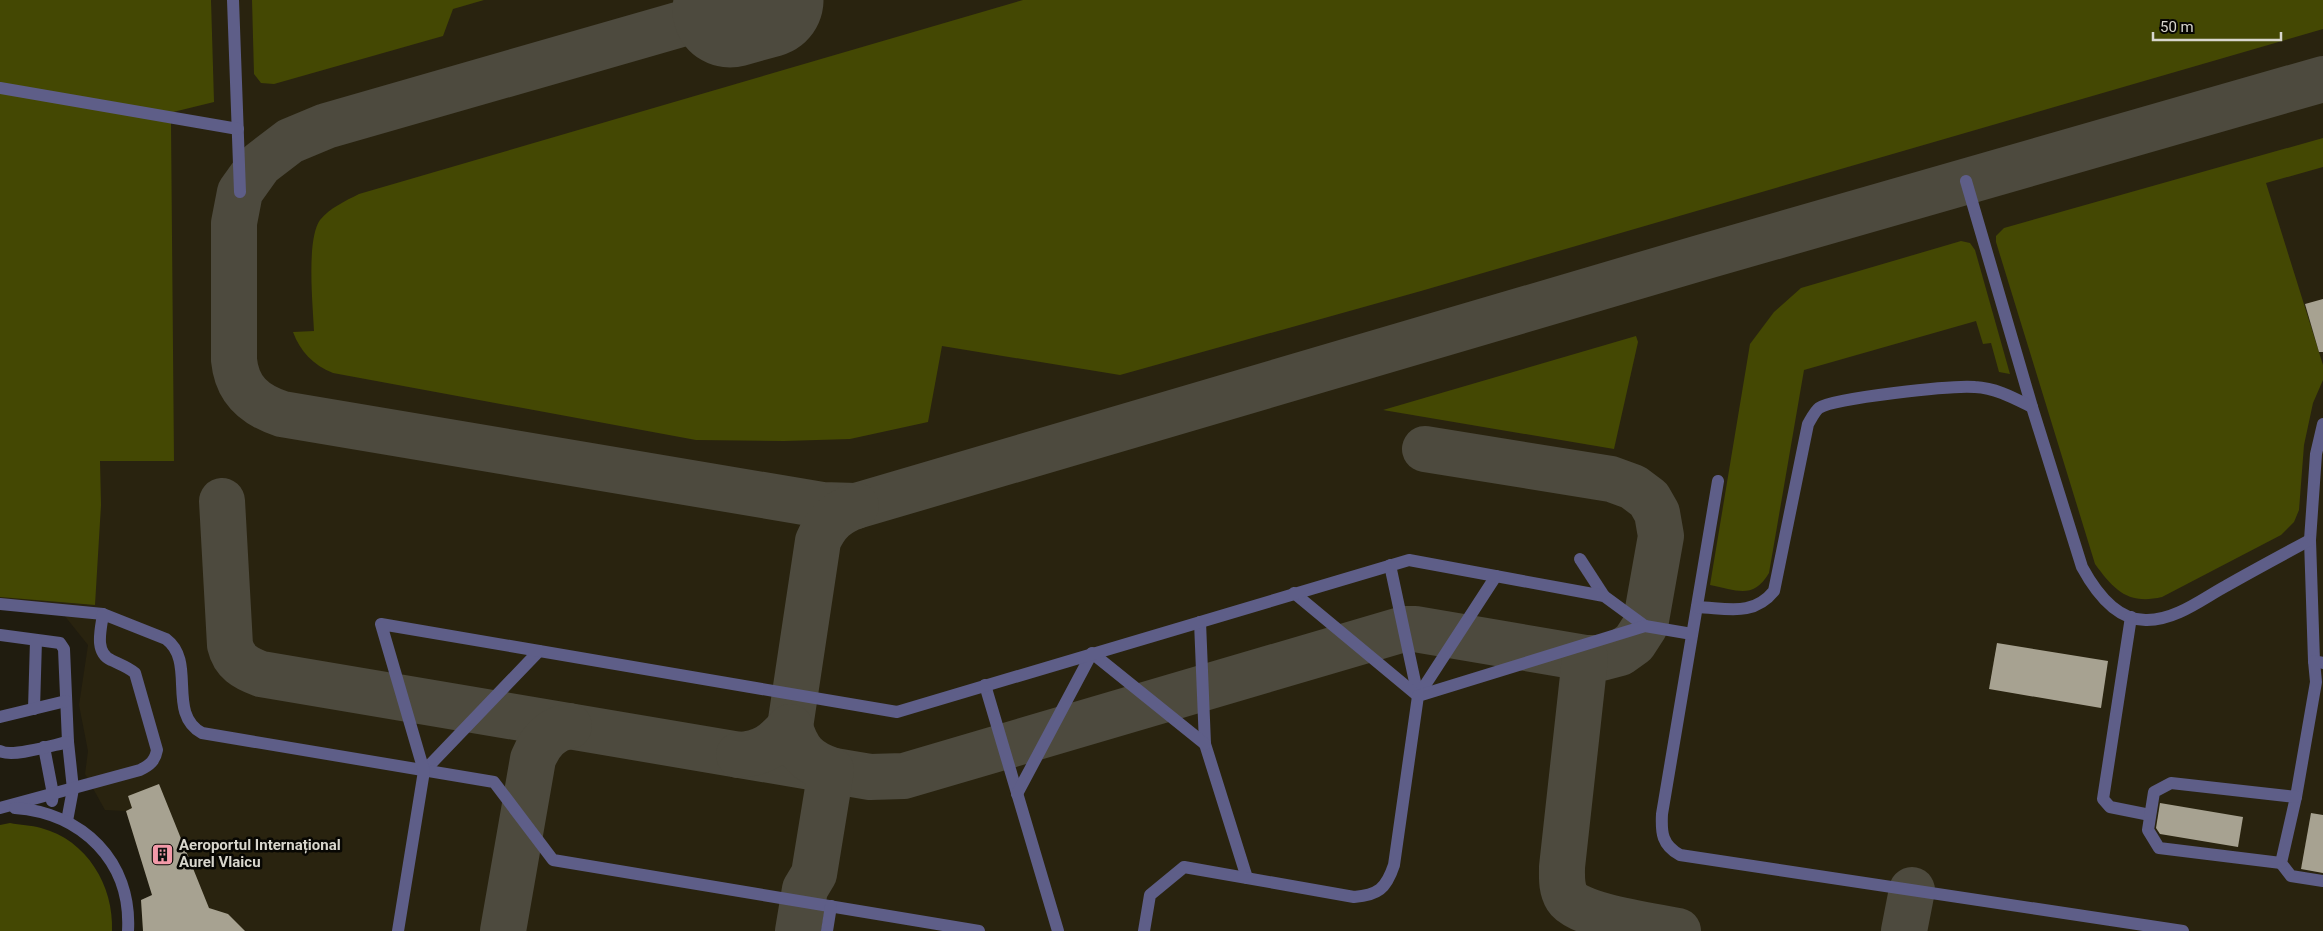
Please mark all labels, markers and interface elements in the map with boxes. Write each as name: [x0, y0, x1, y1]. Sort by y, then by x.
scale bar: [2153, 10, 2280, 42]
text: 50 m: [2160, 18, 2194, 36]
place label: Aeroportul Internațional Aurel Vlaicu: [179, 836, 341, 871]
building icon: Aeroportul Internațional Aurel Vlaicu: [151, 842, 175, 866]

